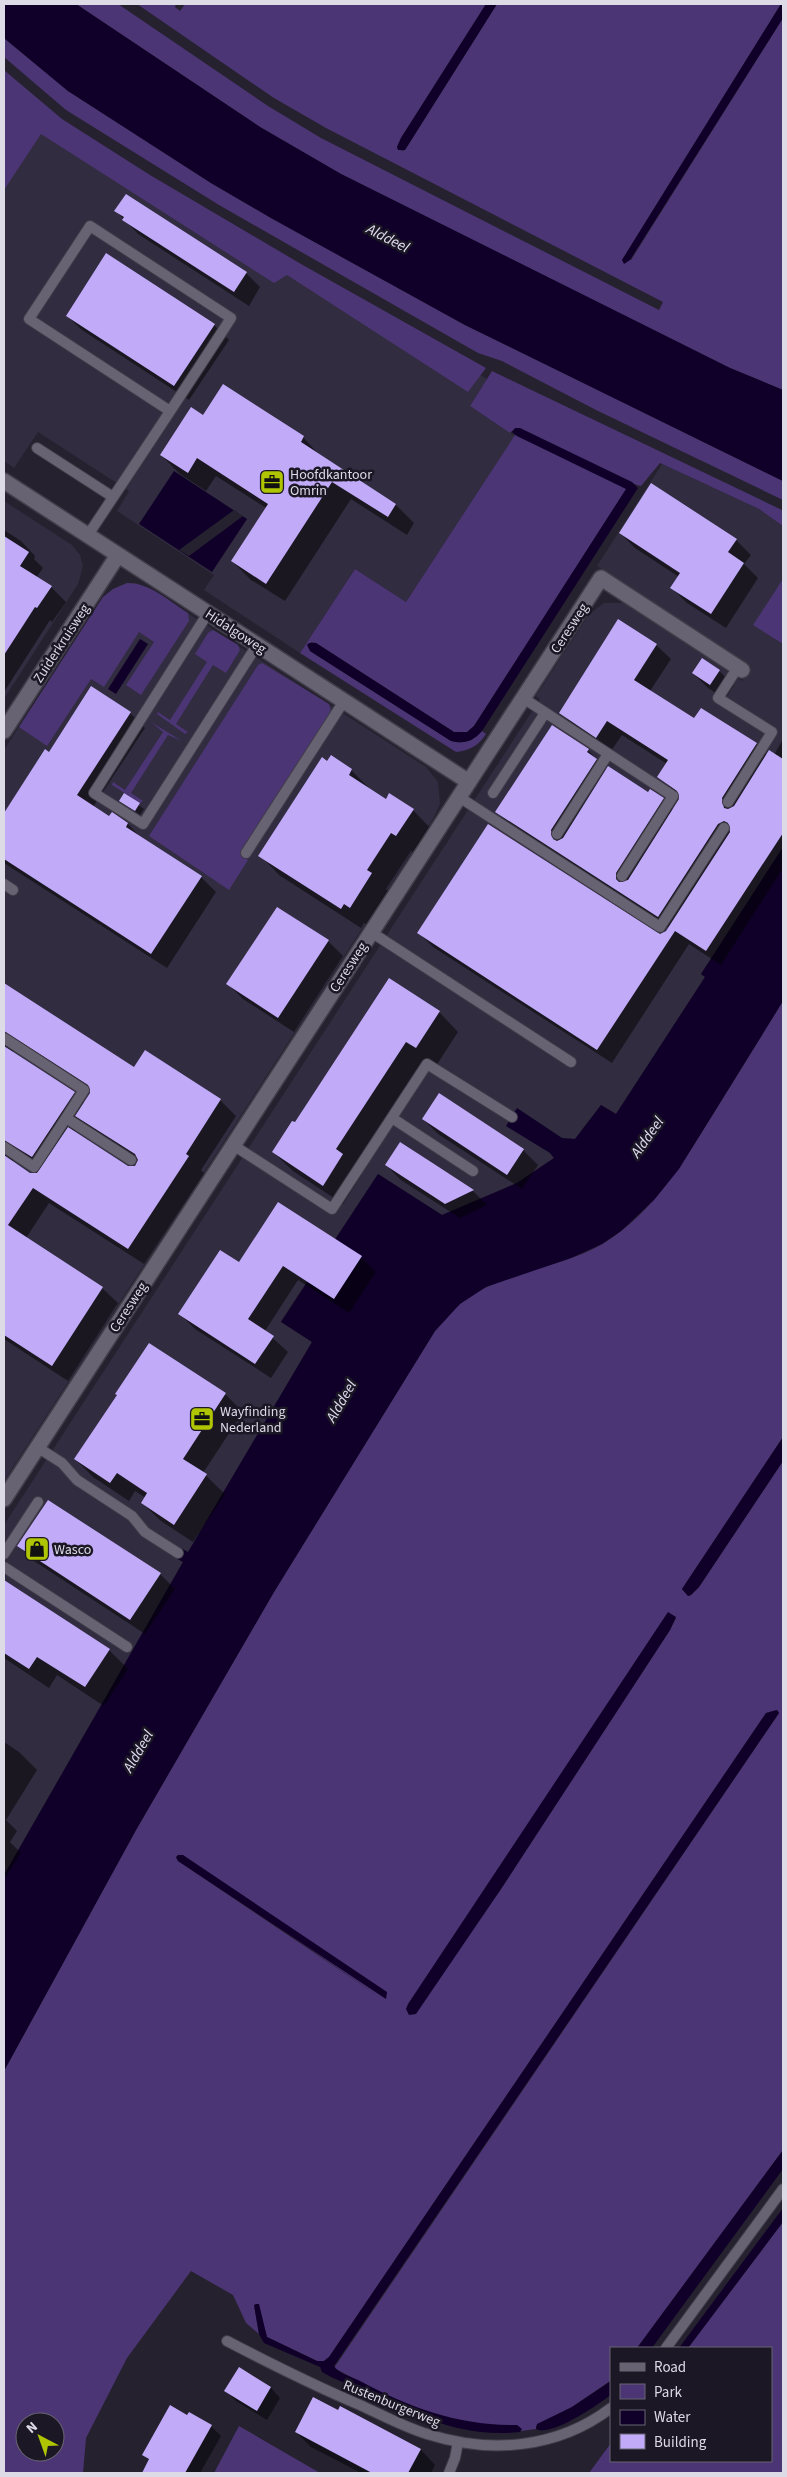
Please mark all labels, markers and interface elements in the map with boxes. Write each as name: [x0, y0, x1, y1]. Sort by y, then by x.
water label: Alddeel: [362, 218, 413, 258]
place label: Hoofdkantoor Omrin: [290, 465, 372, 501]
office icon: Hoofdkantoor Omrin: [259, 469, 285, 495]
street label: Ceresweg: [546, 599, 594, 658]
street label: Zuiderkruisweg: [29, 600, 95, 687]
street label: Hidalgoweg: [201, 605, 270, 659]
street label: Ceresweg: [325, 938, 373, 997]
water label: Alddeel: [625, 1112, 669, 1163]
street label: Ceresweg: [105, 1278, 153, 1337]
water label: Alddeel: [320, 1376, 362, 1427]
place label: Wayfinding Nederland: [220, 1402, 286, 1438]
office icon: Wayfinding Nederland: [189, 1406, 215, 1432]
shop icon: Wasco: [24, 1536, 50, 1562]
place label: Wasco: [54, 1540, 91, 1560]
water label: Alddeel: [117, 1726, 159, 1777]
legend: [610, 2347, 772, 2462]
text: Road: [654, 2357, 686, 2378]
street label: Rustenburgerweg: [340, 2375, 443, 2433]
text: Park: [654, 2382, 683, 2403]
text: Water: [654, 2407, 691, 2428]
north arrow: [15, 2412, 65, 2462]
text: N: [22, 2417, 42, 2439]
text: Building: [654, 2432, 707, 2453]

